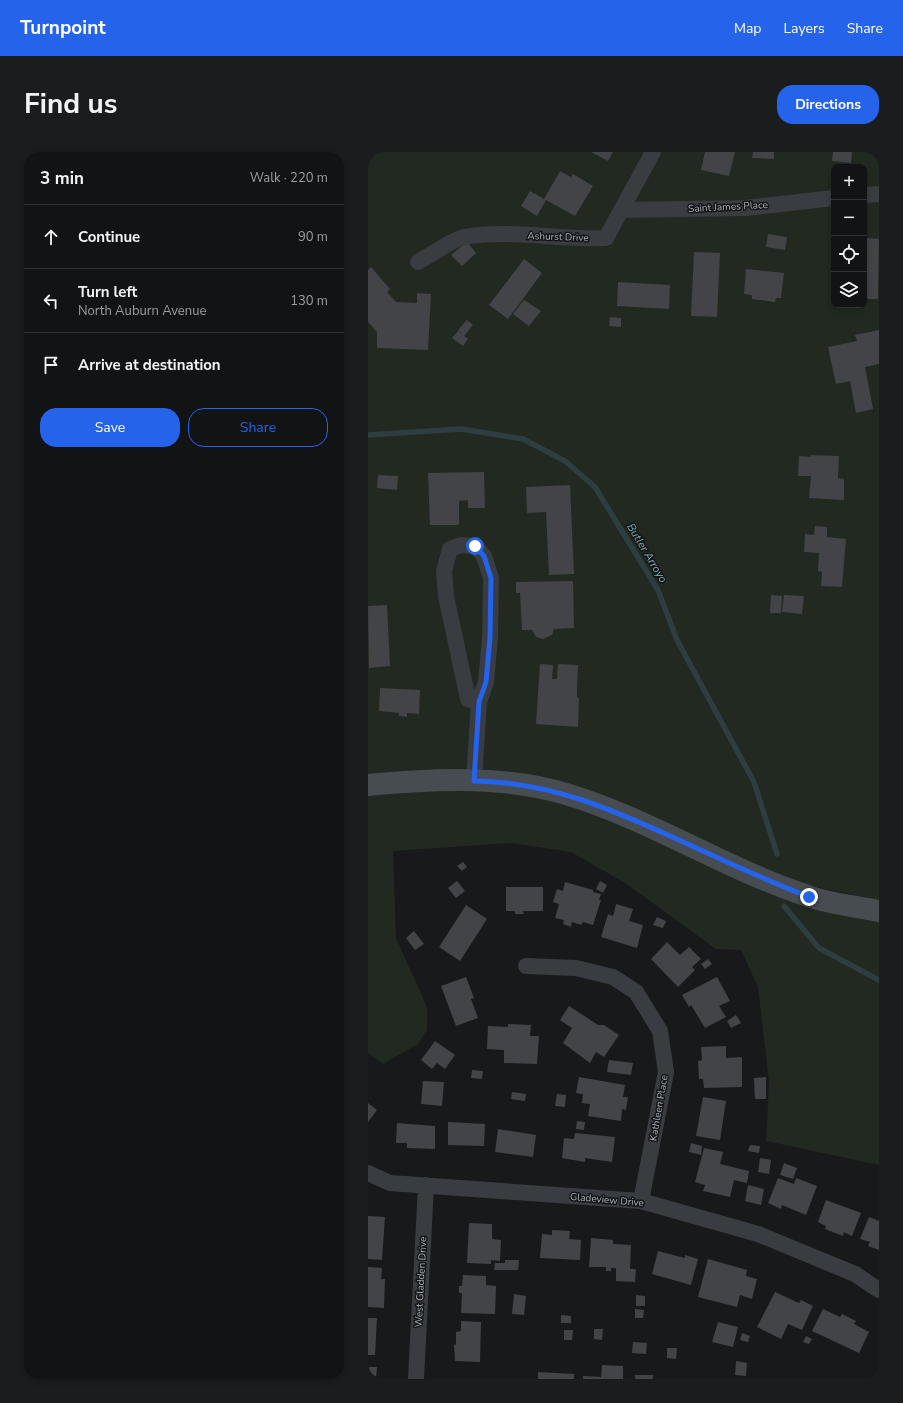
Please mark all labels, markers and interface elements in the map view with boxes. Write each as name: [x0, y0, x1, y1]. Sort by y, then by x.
text: Turnpoint: [20, 15, 106, 41]
text: Map: [734, 19, 761, 38]
text: Layers: [783, 19, 825, 38]
text: Share: [847, 19, 883, 38]
text: Find us: [24, 85, 118, 123]
button: Directions: [777, 85, 879, 124]
map controls: [831, 164, 867, 308]
button: +: [831, 164, 867, 200]
text: 3 min: [40, 167, 84, 190]
text: Walk · 220 m: [250, 169, 328, 187]
street label: Saint James Place: [688, 198, 768, 216]
button: −: [831, 200, 867, 236]
icon: ahead: [40, 226, 62, 248]
text: Continue: [78, 227, 140, 247]
text: 90 m: [298, 228, 328, 246]
street label: Ashurst Drive: [527, 229, 589, 245]
button: locate: [831, 236, 867, 272]
button: layers: [831, 272, 867, 308]
text: Turn left: [78, 282, 137, 302]
icon: left: [40, 290, 62, 312]
text: 130 m: [290, 292, 328, 310]
text: North Auburn Avenue: [78, 302, 206, 320]
icon: arrive: [40, 354, 62, 376]
text: Arrive at destination: [78, 355, 221, 375]
button: Save: [40, 408, 180, 447]
button: Share: [188, 408, 328, 447]
water label: Butler Arroyo: [623, 520, 671, 586]
route start: [466, 537, 484, 555]
route end: [800, 888, 818, 906]
street label: Kathleen Place: [646, 1074, 672, 1142]
street label: Gladeview Drive: [570, 1190, 644, 1210]
street label: West Gladden Drive: [412, 1236, 430, 1328]

